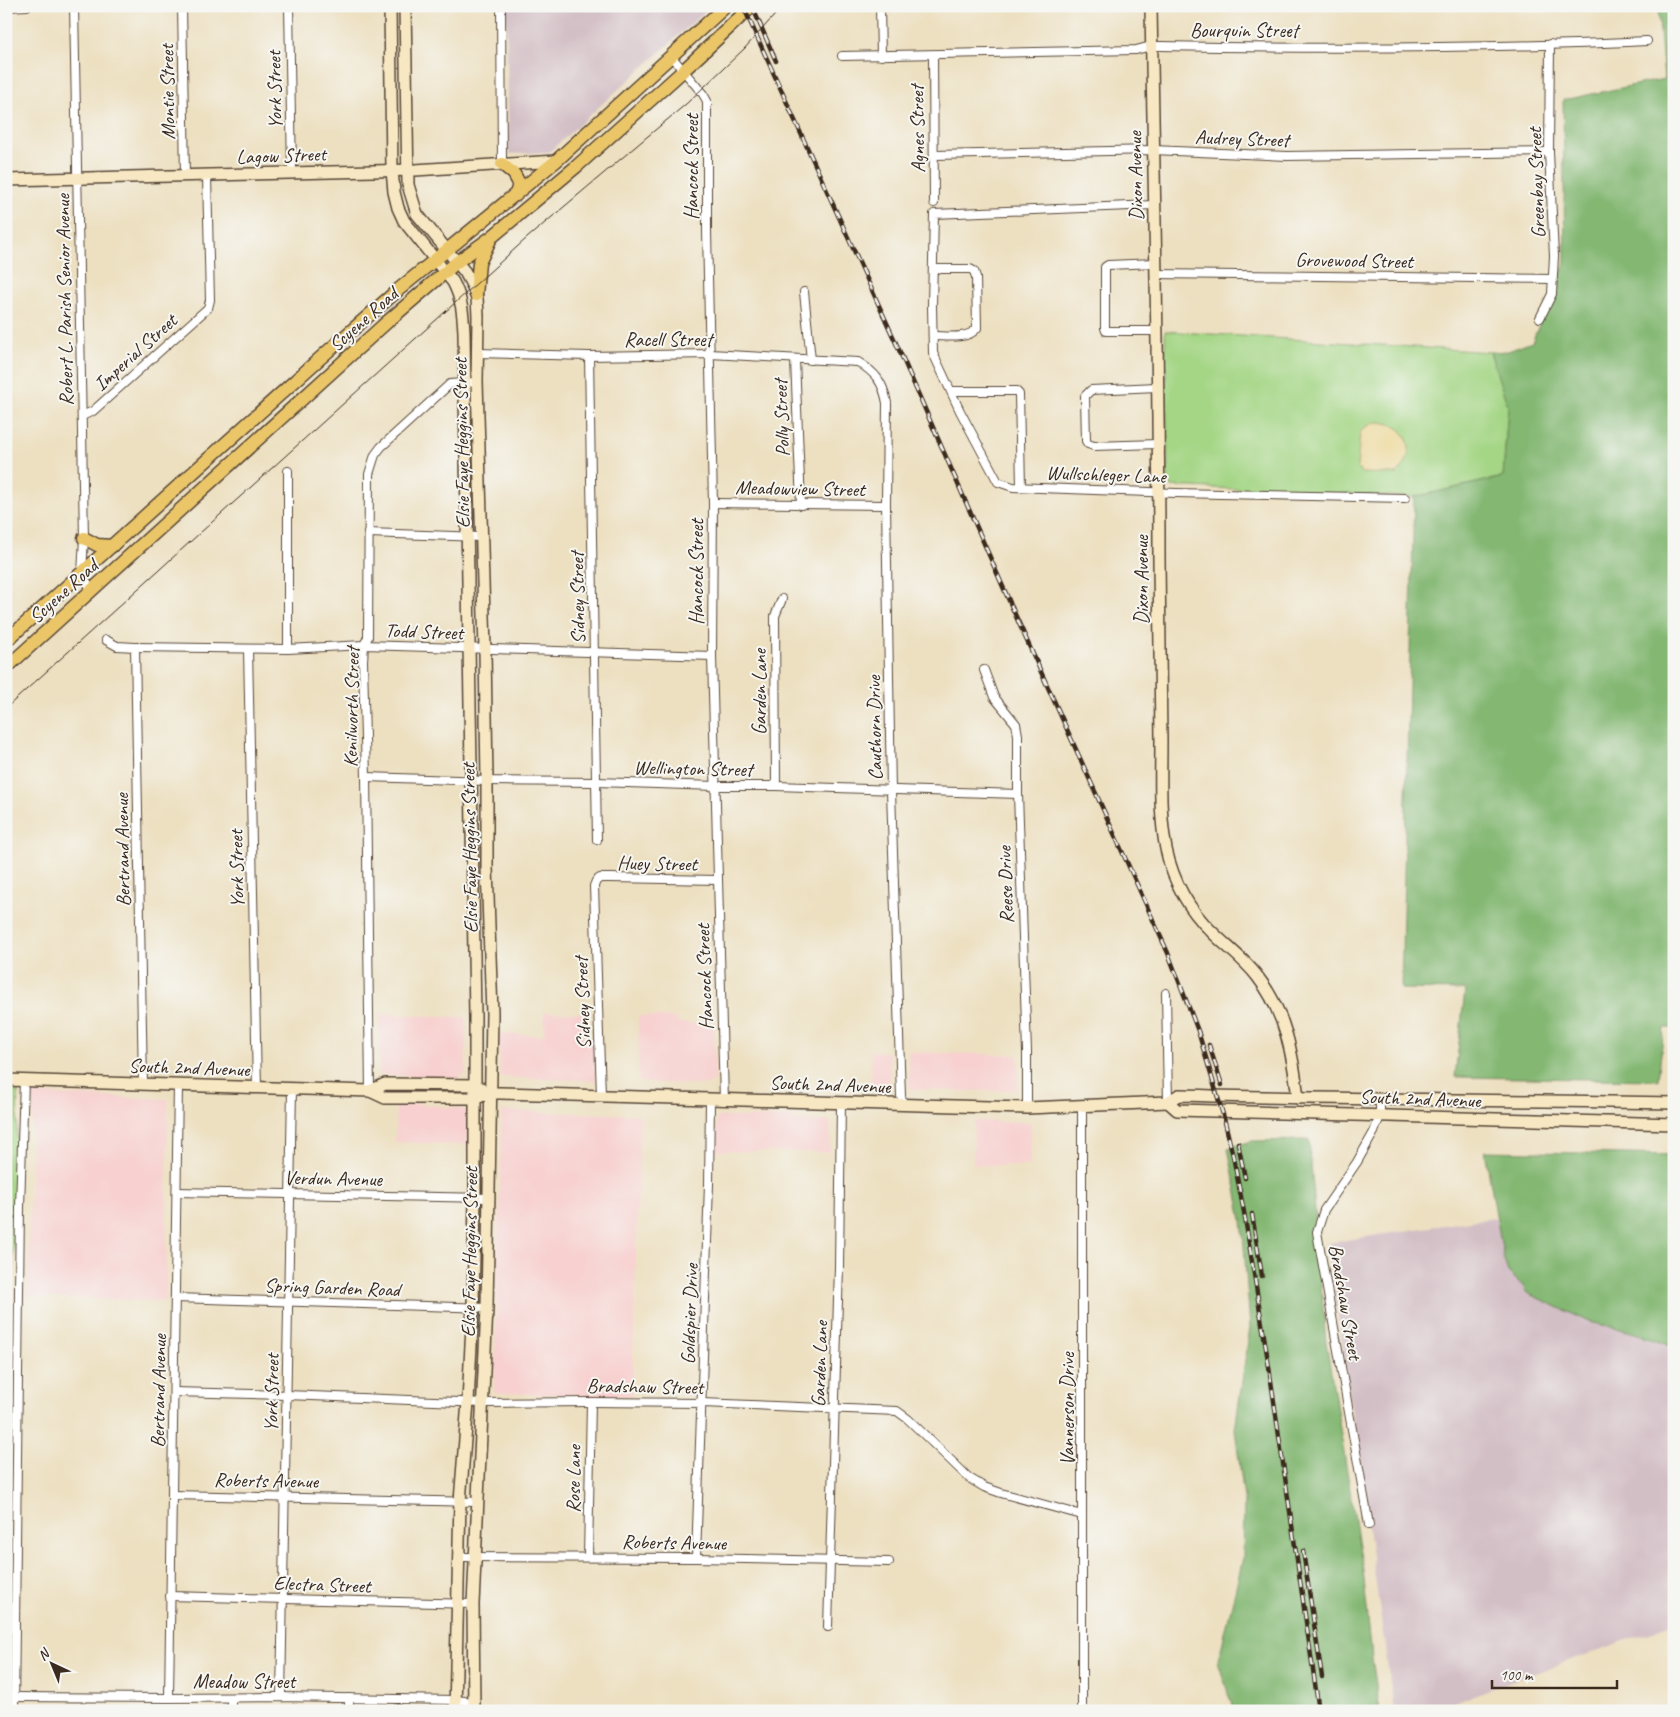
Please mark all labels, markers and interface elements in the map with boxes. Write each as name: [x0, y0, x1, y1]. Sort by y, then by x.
street label: Bourquin Street: [1190, 18, 1301, 43]
street label: Montie Street: [154, 42, 181, 140]
street label: York Street: [261, 48, 288, 129]
street label: Agnes Street: [904, 81, 931, 173]
street label: Hancock Street: [679, 112, 704, 220]
street label: Audrey Street: [1195, 124, 1293, 153]
street label: Greenbay Street: [1522, 125, 1551, 239]
street label: Dixon Avenue: [1122, 130, 1149, 221]
street label: Lagow Street: [236, 141, 329, 170]
street label: Robert L. Parish Senior Avenue: [50, 192, 79, 406]
street label: Grovewood Street: [1295, 247, 1415, 274]
street label: Scyene Road: [324, 280, 405, 357]
street label: Imperial Street: [88, 307, 184, 396]
street label: Racell Street: [624, 327, 715, 352]
street label: Elsie Faye Heggins Street: [447, 355, 475, 528]
street label: Polly Street: [768, 376, 795, 457]
street label: Wullschleger Lane: [1046, 460, 1168, 489]
street label: Meadowview Street: [735, 475, 867, 502]
street label: Hancock Street: [684, 517, 709, 625]
street label: Dixon Avenue: [1129, 534, 1154, 625]
street label: Sidney Street: [564, 548, 591, 644]
street label: Scyene Road: [24, 552, 105, 629]
street label: Todd Street: [384, 618, 466, 645]
street label: Kenilworth Street: [338, 643, 365, 767]
street label: Garden Lane: [747, 647, 772, 735]
street label: Cauthorn Drive: [861, 674, 888, 781]
street label: Wellington Street: [633, 755, 756, 782]
street label: Elsie Faye Heggins Street: [455, 760, 483, 933]
street label: Bertrand Avenue: [109, 792, 136, 907]
street label: York Street: [223, 827, 250, 908]
street label: Reese Drive: [992, 844, 1019, 924]
street label: Huey Street: [617, 850, 700, 877]
street label: Hancock Street: [690, 921, 719, 1030]
street label: Sidney Street: [568, 953, 597, 1050]
street label: South 2nd Avenue: [128, 1053, 252, 1082]
street label: South 2nd Avenue: [769, 1070, 893, 1099]
street label: South 2nd Avenue: [1359, 1084, 1483, 1113]
street label: Elsie Faye Heggins Street: [456, 1164, 484, 1337]
street label: Verdun Avenue: [284, 1165, 384, 1192]
street label: Bradshaw Street: [1323, 1243, 1368, 1364]
street label: Goldspier Drive: [675, 1262, 704, 1365]
street label: Spring Garden Road: [264, 1273, 403, 1302]
street label: Garden Lane: [806, 1319, 834, 1407]
street label: Bertrand Avenue: [145, 1333, 172, 1448]
street label: York Street: [258, 1351, 285, 1432]
street label: Vannerson Drive: [1055, 1351, 1080, 1465]
street label: Bradshaw Street: [587, 1373, 706, 1400]
street label: Rose Lane: [560, 1443, 587, 1513]
street label: Roberts Avenue: [214, 1467, 320, 1494]
street label: Roberts Avenue: [622, 1529, 728, 1556]
street label: Electra Street: [273, 1570, 373, 1599]
north arrow: [28, 1640, 78, 1690]
text: N: [34, 1644, 54, 1664]
scale bar: [1492, 1657, 1618, 1689]
text: 100 m: [1500, 1666, 1534, 1685]
street label: Meadow Street: [193, 1669, 297, 1694]

